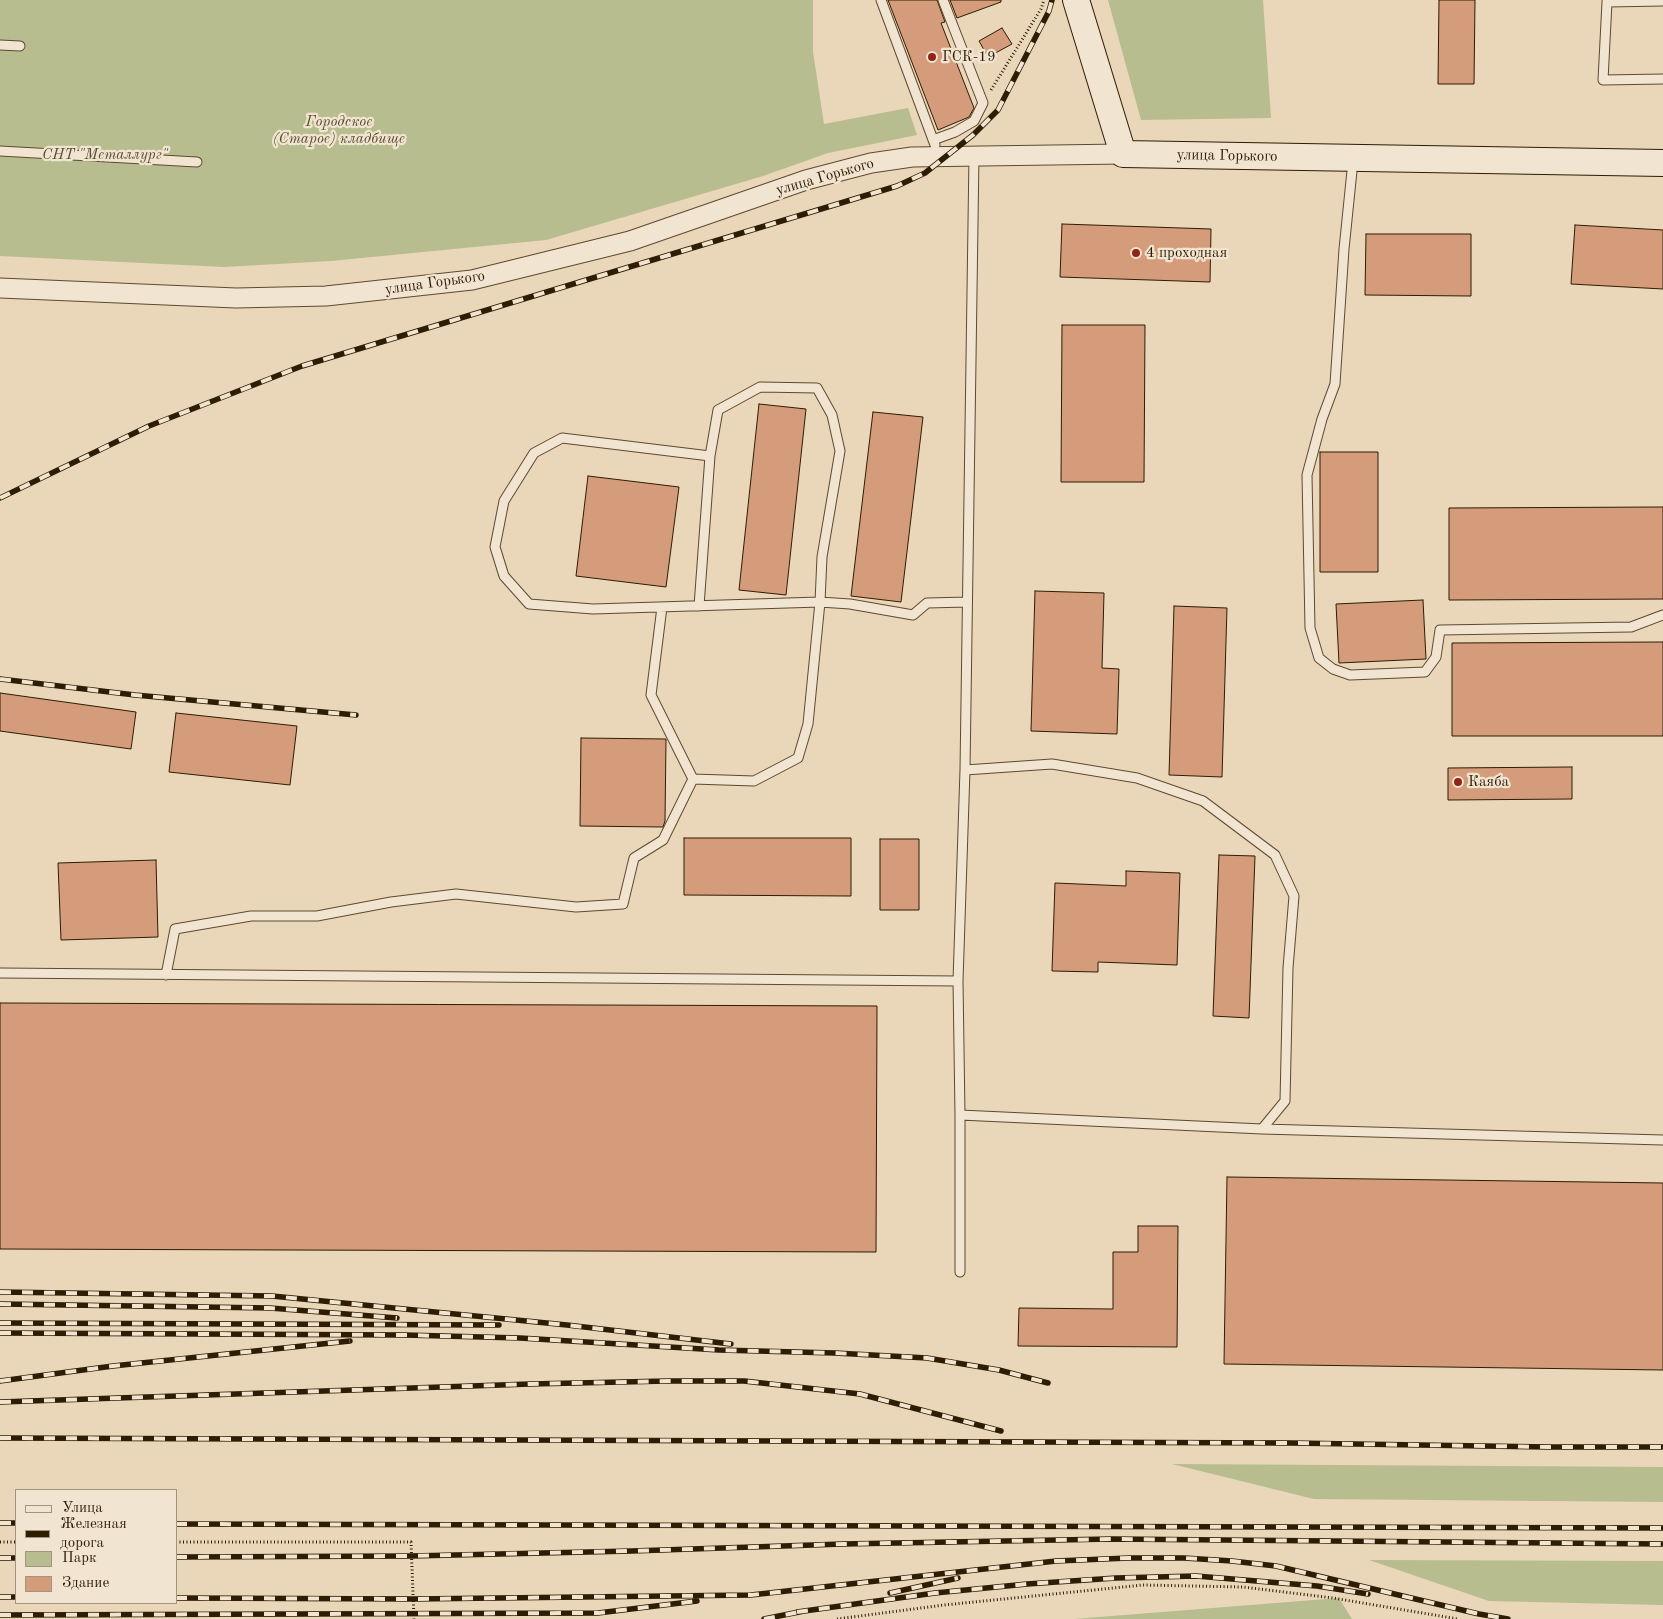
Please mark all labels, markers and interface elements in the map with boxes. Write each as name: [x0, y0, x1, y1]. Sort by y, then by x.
place label: ГСК-19: [942, 48, 996, 66]
marker: ГСК-19: [926, 51, 938, 63]
park label: Городское (Старое) кладбище: [273, 113, 405, 148]
park label: СНТ "Металлург": [42, 146, 168, 164]
street label: улица Горького: [1176, 146, 1278, 166]
street label: улица Горького: [774, 154, 876, 200]
place label: 4 проходная: [1146, 244, 1227, 262]
marker: 4 проходная: [1130, 247, 1142, 259]
street label: улица Горького: [384, 267, 486, 299]
place label: Каяба: [1468, 773, 1509, 791]
marker: Каяба: [1452, 776, 1464, 788]
legend: [15, 1489, 178, 1604]
text: Улица: [62, 1501, 103, 1516]
text: Железная дорога: [60, 1517, 127, 1551]
text: Парк: [62, 1551, 97, 1566]
text: Здание: [62, 1576, 109, 1591]

